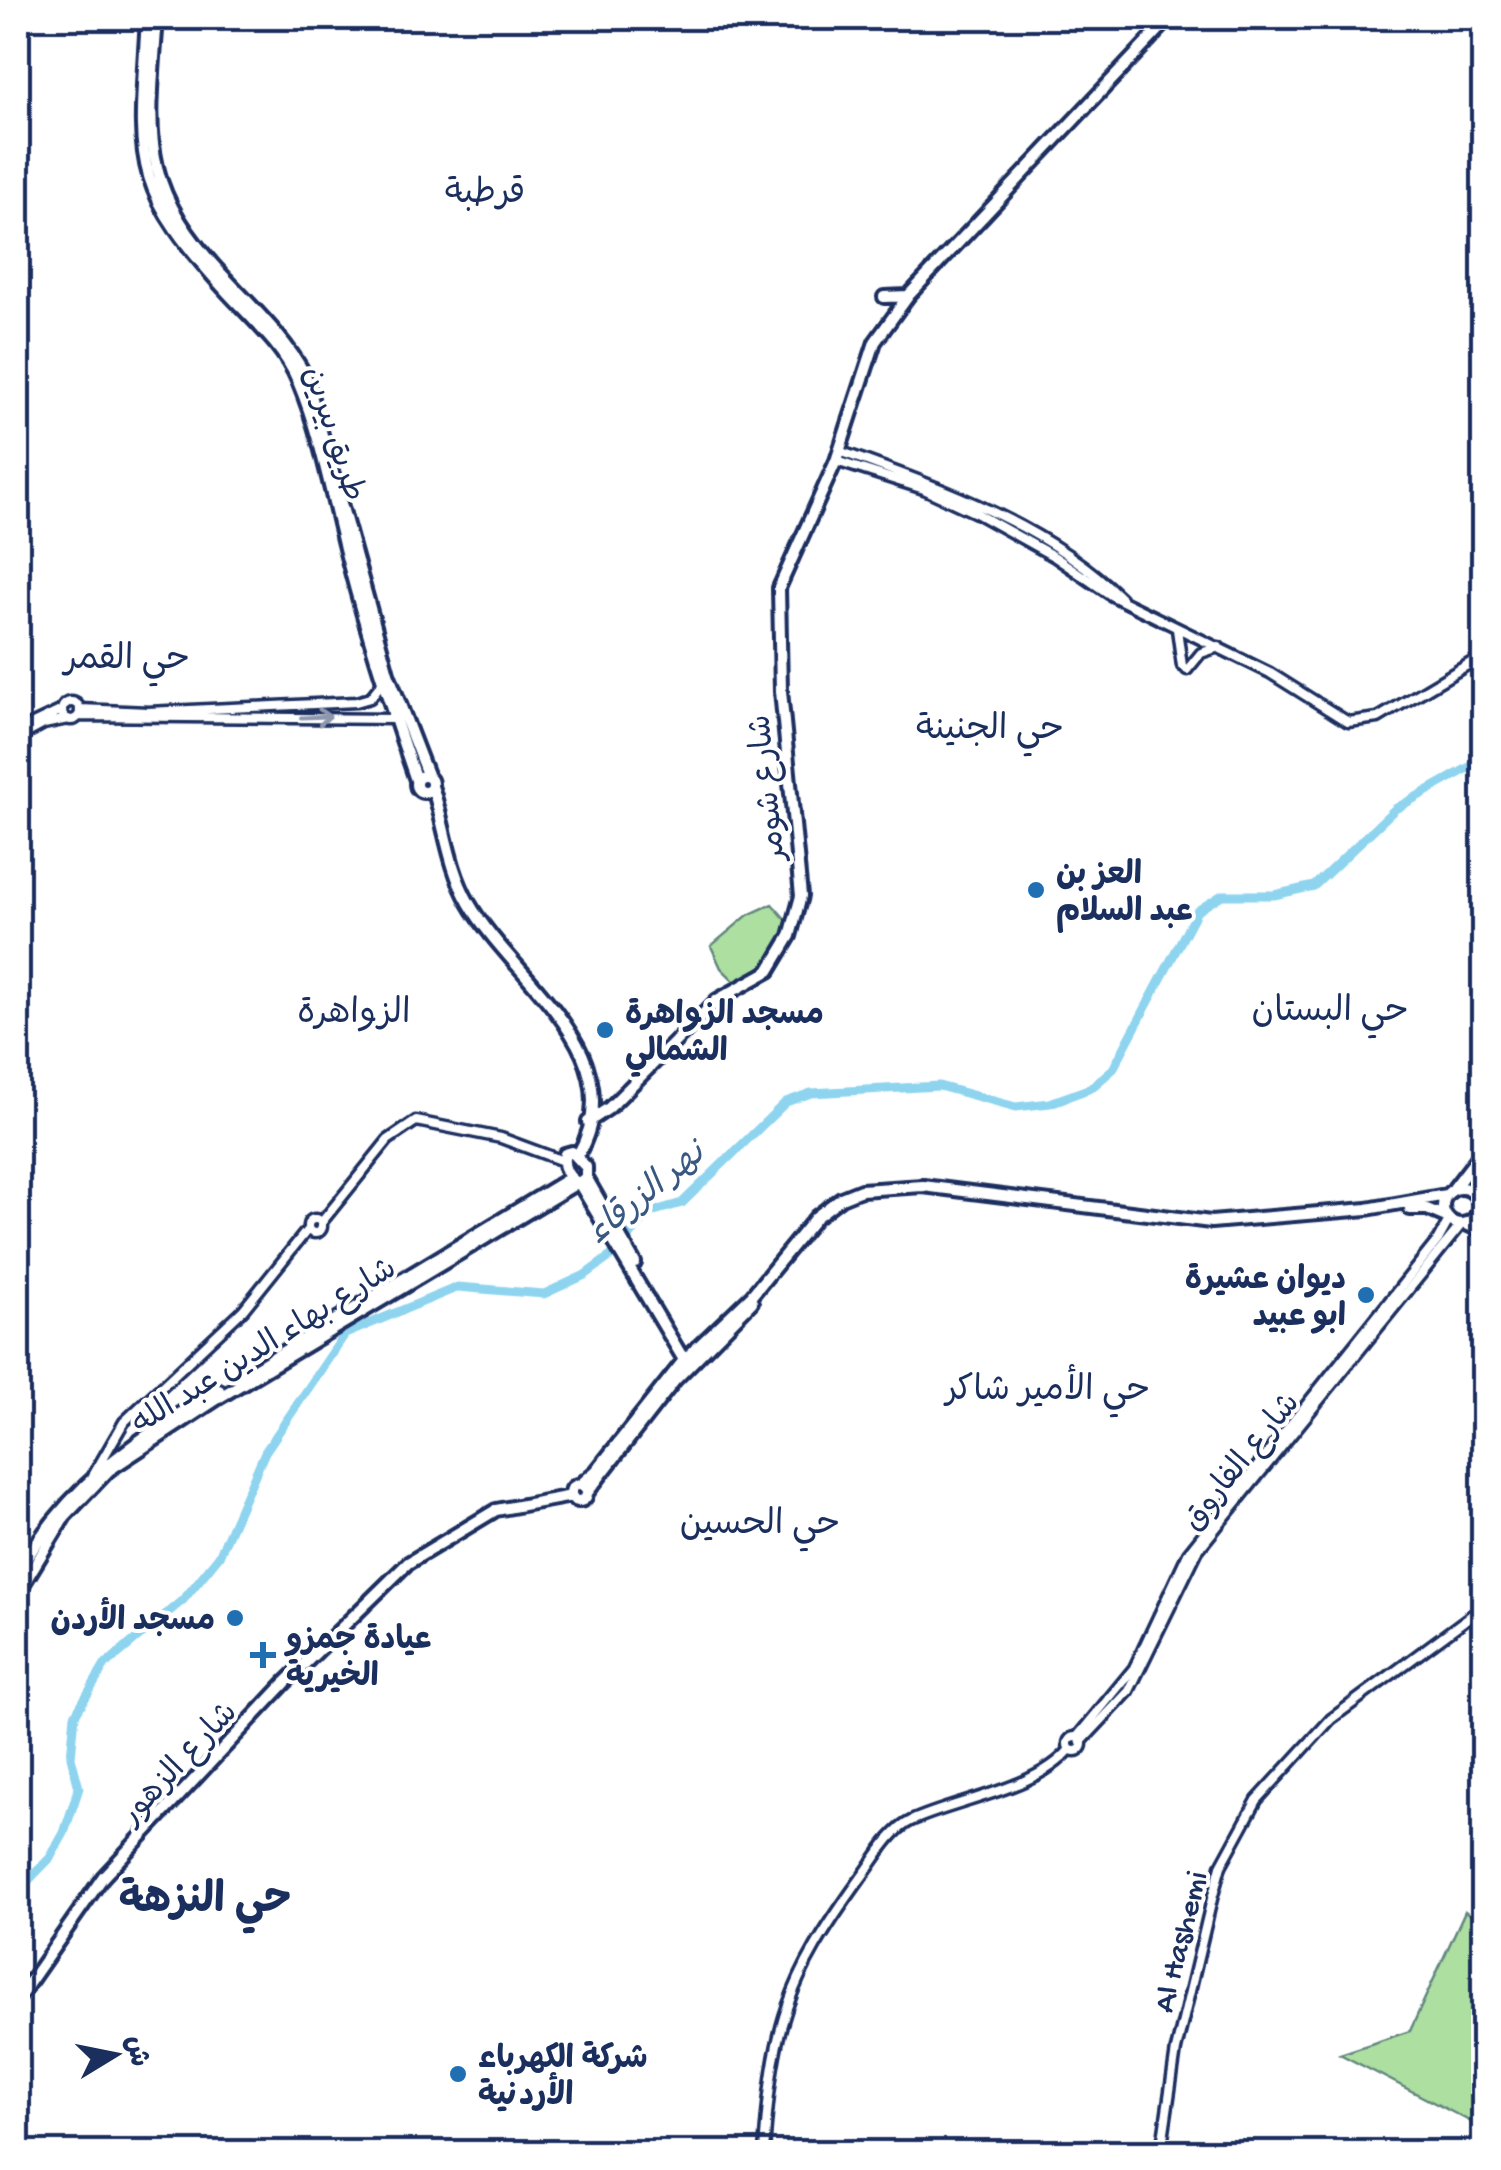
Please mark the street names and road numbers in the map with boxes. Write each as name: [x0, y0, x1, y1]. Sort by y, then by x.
street label: طريق بيرين: [292, 362, 371, 507]
street label: شارع شومر: [743, 713, 797, 865]
street label: شارع بهاء الدين عبد الله: [126, 1251, 405, 1445]
street label: شارع الفاروق: [1176, 1386, 1310, 1540]
street label: شارع الزهور: [113, 1696, 248, 1836]
street label: Al Hashemi: [1147, 1867, 1219, 2017]

